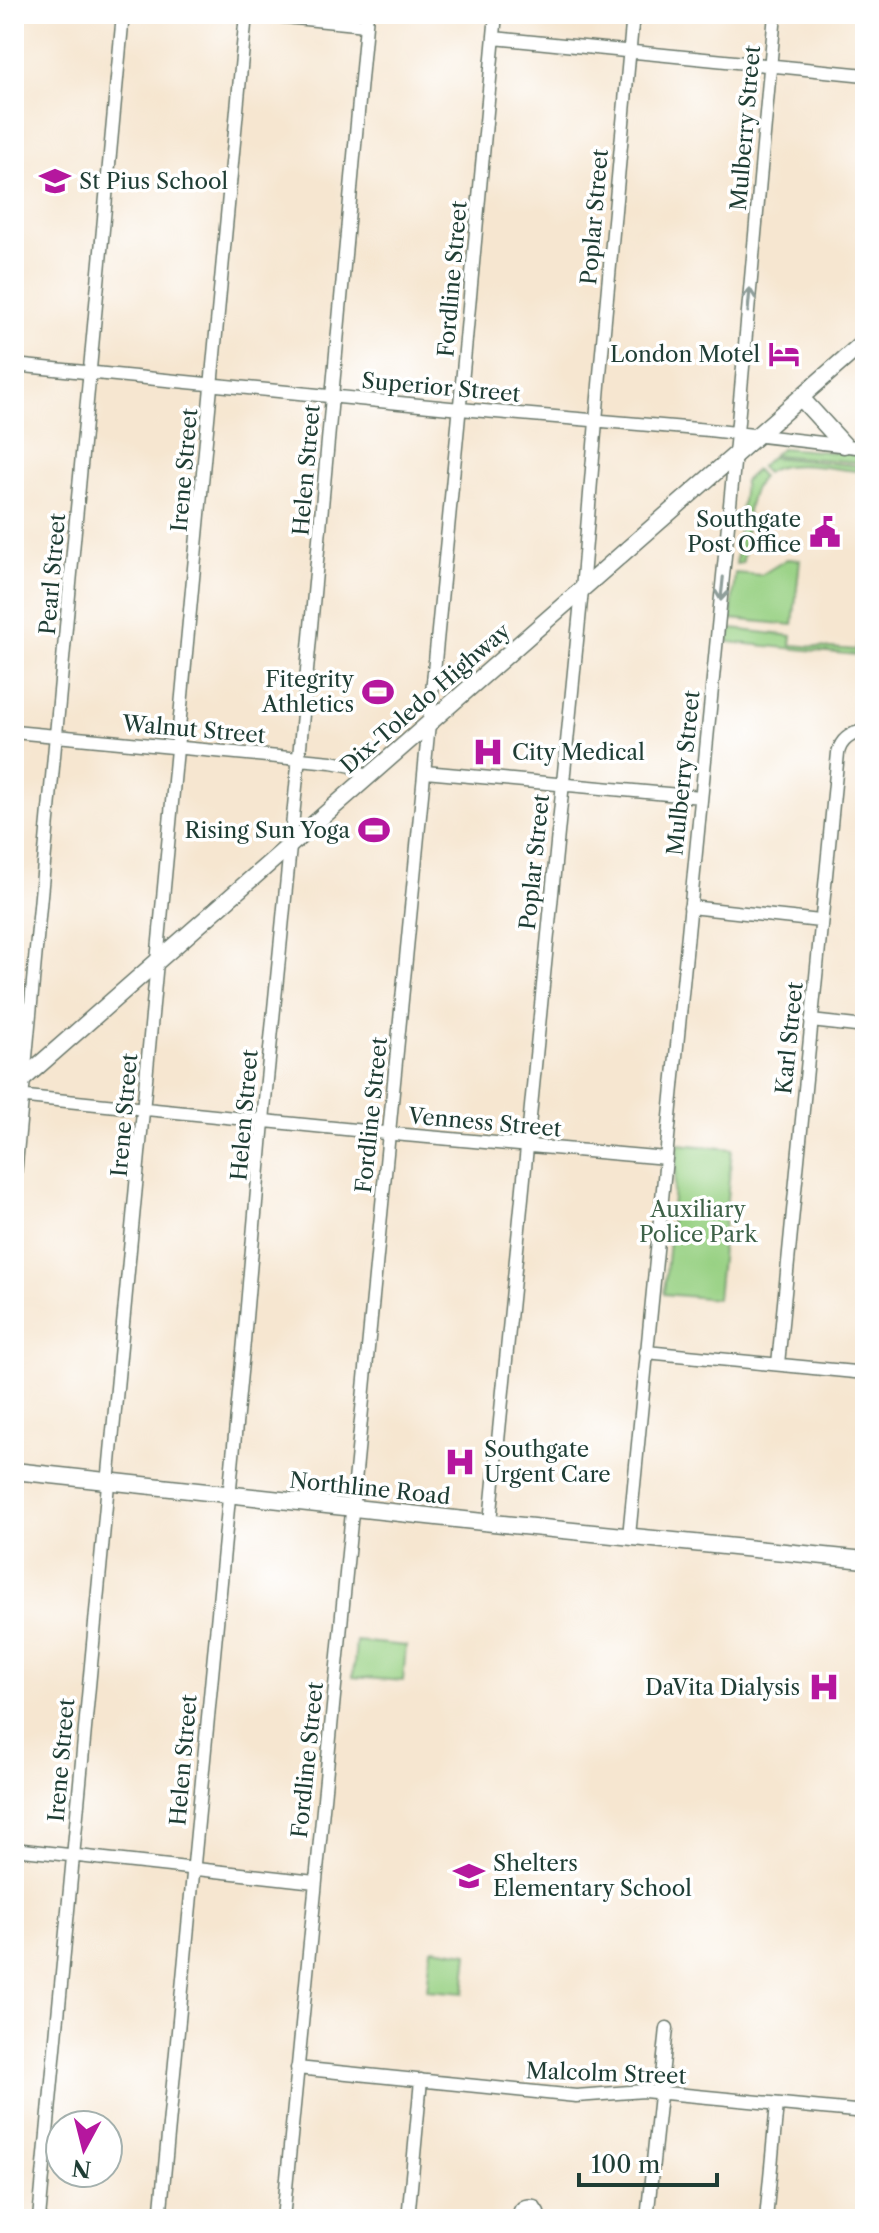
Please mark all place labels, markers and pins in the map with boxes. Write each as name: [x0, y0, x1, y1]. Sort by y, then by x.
school or university icon: St Pius School: [38, 164, 72, 198]
place label: St Pius School: [79, 168, 229, 195]
hotel icon: London Motel: [767, 337, 801, 371]
place label: London Motel: [610, 341, 760, 368]
place label: Southgate Post Office: [687, 506, 801, 558]
public building icon: Southgate Post Office: [808, 515, 842, 549]
place label: Fitegrity Athletics: [261, 666, 355, 718]
sports icon: Fitegrity Athletics: [361, 675, 395, 709]
hospital icon: City Medical: [471, 735, 505, 769]
place label: City Medical: [512, 739, 645, 766]
sports icon: Rising Sun Yoga: [357, 813, 391, 847]
place label: Rising Sun Yoga: [184, 817, 350, 844]
place label: Southgate Urgent Care: [484, 1436, 611, 1488]
hospital icon: Southgate Urgent Care: [443, 1445, 477, 1479]
hospital icon: DaVita Dialysis: [807, 1670, 841, 1704]
place label: DaVita Dialysis: [645, 1674, 800, 1701]
place label: Shelters Elementary School: [493, 1850, 692, 1902]
school or university icon: Shelters Elementary School: [452, 1859, 486, 1893]

